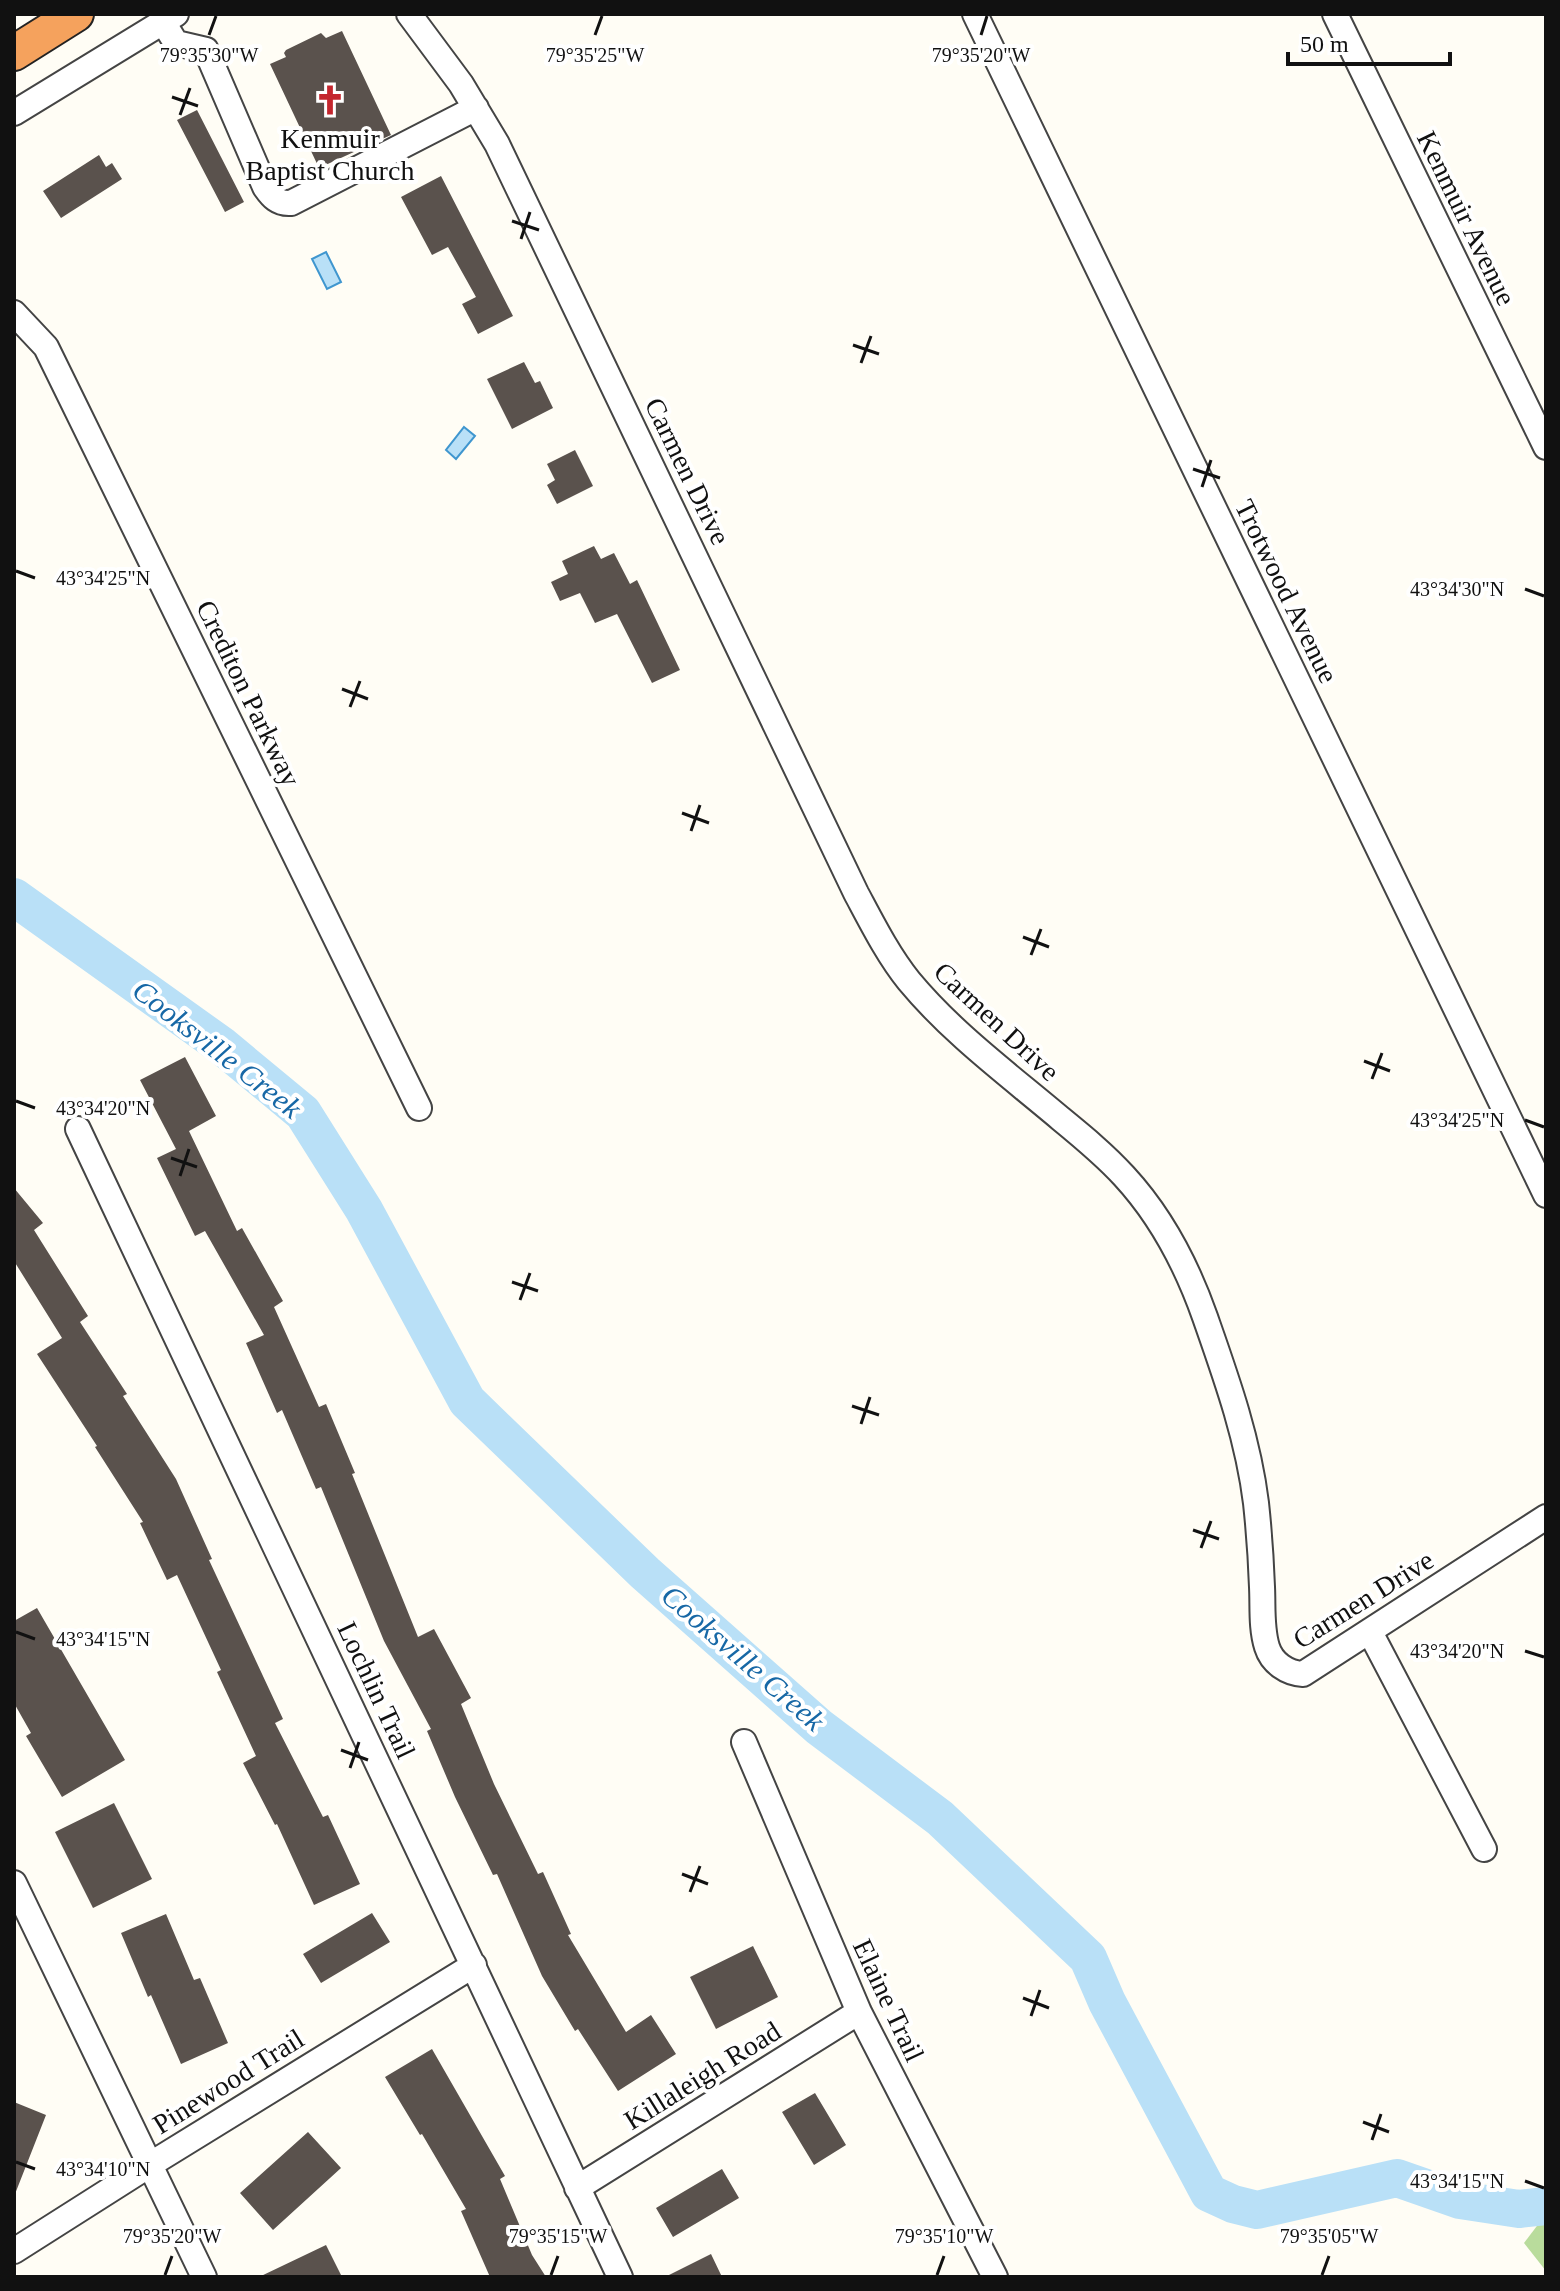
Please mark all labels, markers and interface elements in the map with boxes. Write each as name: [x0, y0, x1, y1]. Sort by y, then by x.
scale bar: [1288, 16, 1450, 66]
text: 50 m: [1300, 31, 1349, 57]
text: 79°35'30"W: [160, 44, 258, 66]
text: 79°35'25"W: [546, 44, 644, 66]
text: 79°35'20"W: [932, 44, 1030, 66]
church icon: Kenmuir Baptist Church: [313, 83, 347, 117]
place label: Kenmuir Baptist Church: [246, 123, 414, 186]
street label: Kenmuir Avenue: [1411, 126, 1522, 310]
street label: Carmen Drive: [639, 393, 736, 550]
street label: Trotwood Avenue: [1229, 495, 1344, 688]
text: 43°34'25"N: [56, 567, 150, 589]
text: 43°34'30"N: [1410, 578, 1504, 600]
street label: Crediton Parkway: [190, 595, 307, 791]
street label: Carmen Drive: [928, 956, 1066, 1087]
water label: Cooksville Creek: [127, 973, 309, 1125]
text: 43°34'20"N: [56, 1097, 150, 1119]
text: 43°34'25"N: [1410, 1109, 1504, 1131]
street label: Carmen Drive: [1287, 1544, 1439, 1655]
water label: Cooksville Creek: [655, 1578, 832, 1738]
street label: Lochlin Trail: [331, 1617, 422, 1764]
text: 43°34'15"N: [56, 1628, 150, 1650]
text: 43°34'20"N: [1410, 1640, 1504, 1662]
street label: Elaine Trail: [847, 1934, 930, 2067]
street label: Killaleigh Road: [619, 2015, 786, 2136]
street label: Pinewood Trail: [147, 2023, 310, 2140]
text: 43°34'10"N: [56, 2158, 150, 2180]
text: 43°34'15"N: [1410, 2170, 1504, 2192]
text: 79°35'20"W: [123, 2225, 221, 2247]
text: 79°35'15"W: [509, 2225, 607, 2247]
text: 79°35'10"W: [895, 2225, 993, 2247]
text: 79°35'05"W: [1280, 2225, 1378, 2247]

